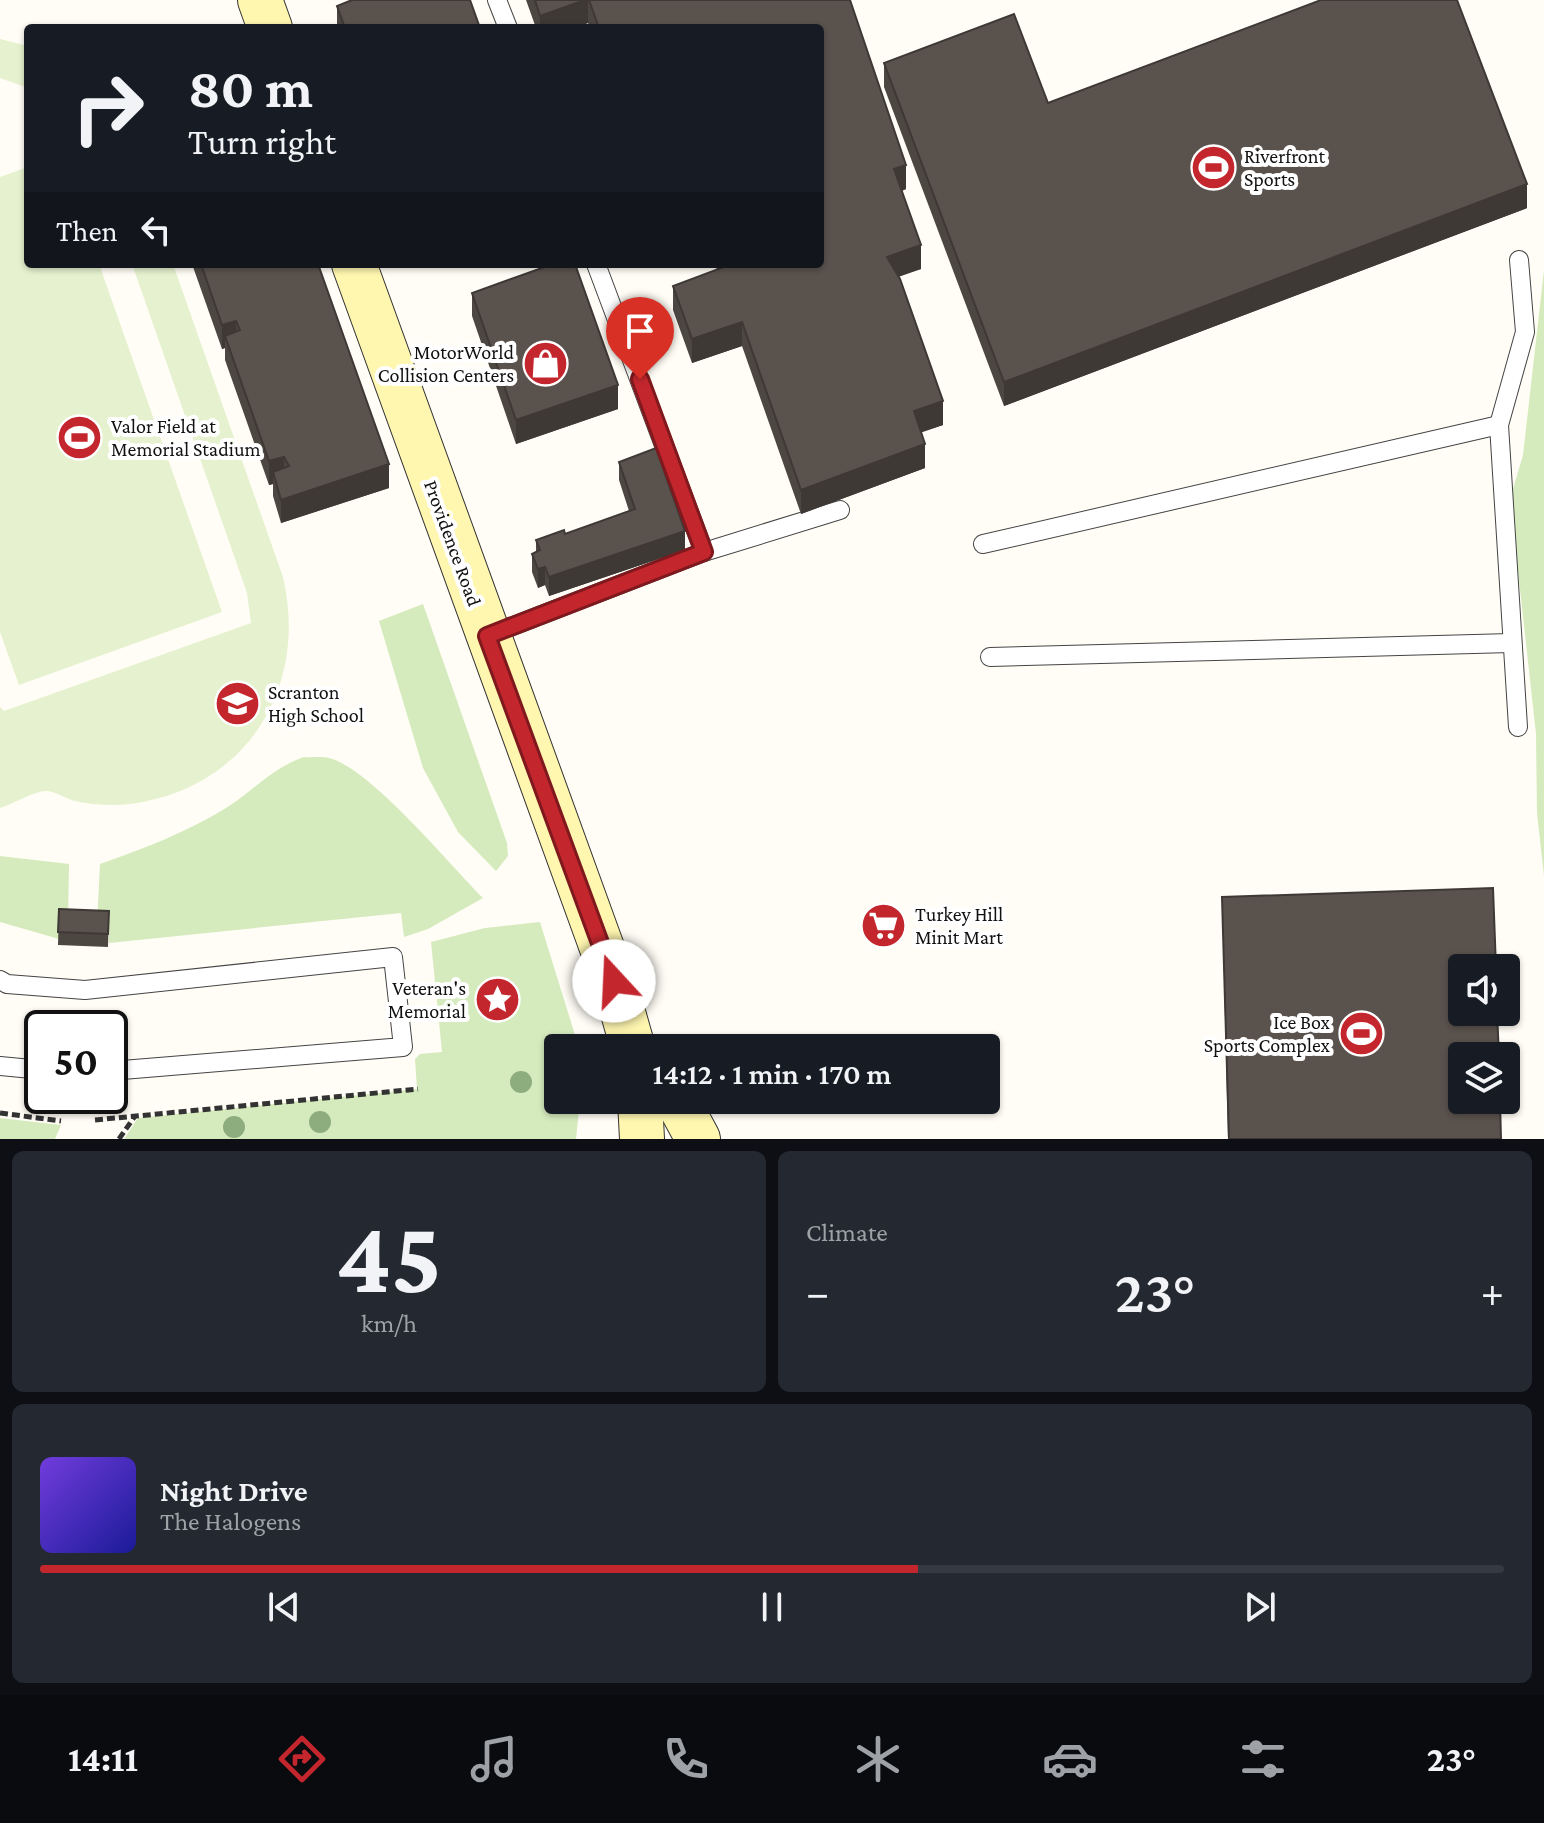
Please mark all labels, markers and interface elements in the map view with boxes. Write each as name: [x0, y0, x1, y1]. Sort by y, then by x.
icon: right: [56, 56, 160, 160]
text: 80 m: [188, 57, 313, 119]
text: Turn right: [188, 122, 336, 162]
sports icon: Riverfront Sports: [1189, 143, 1237, 191]
place label: Riverfront Sports: [1244, 145, 1326, 191]
icon: left: [134, 208, 178, 252]
text: Then: [56, 214, 118, 247]
pin: [606, 297, 674, 379]
icon: arrive: [618, 309, 662, 353]
shop icon: MotorWorld Collision Centers: [521, 339, 569, 387]
place label: MotorWorld Collision Centers: [378, 341, 514, 386]
sports icon: Valor Field at Memorial Stadium: [56, 414, 104, 462]
place label: Valor Field at Memorial Stadium: [111, 415, 261, 460]
street label: Providence Road: [420, 477, 486, 609]
school or university icon: Scranton High School: [213, 680, 261, 728]
place label: Scranton High School: [268, 681, 364, 727]
supermarket icon: Turkey Hill Minit Mart: [860, 901, 908, 949]
place label: Turkey Hill Minit Mart: [915, 903, 1003, 948]
position arrow: [572, 939, 656, 1023]
map controls: [1448, 954, 1520, 1114]
button: sound: [1448, 954, 1520, 1026]
place icon: Veteran's Memorial: [473, 975, 521, 1023]
place label: Veteran's Memorial: [388, 977, 466, 1022]
speed limit sign: 50: [24, 1010, 128, 1114]
sports icon: Ice Box Sports Complex: [1337, 1010, 1385, 1058]
place label: Ice Box Sports Complex: [1204, 1011, 1331, 1057]
button: layers: [1448, 1042, 1520, 1114]
text: 14:12 · 1 min · 170 m: [653, 1057, 891, 1090]
text: 45: [336, 1199, 442, 1314]
text: Climate: [806, 1218, 888, 1247]
text: 23°: [1115, 1258, 1195, 1325]
text: −: [806, 1268, 829, 1316]
text: +: [1481, 1268, 1504, 1316]
text: km/h: [361, 1309, 417, 1338]
text: Night Drive: [160, 1474, 308, 1507]
text: The Halogens: [160, 1507, 301, 1536]
icon: previous: [262, 1585, 306, 1629]
icon: pause: [750, 1585, 794, 1629]
icon: next: [1238, 1585, 1282, 1629]
icon: directions: [274, 1731, 330, 1787]
icon: music: [466, 1731, 522, 1787]
icon: phone: [658, 1731, 714, 1787]
icon: climate: [850, 1731, 906, 1787]
icon: car: [1042, 1731, 1098, 1787]
icon: filters: [1235, 1731, 1291, 1787]
text: 14:11: [68, 1739, 138, 1779]
text: 23°: [1427, 1739, 1476, 1779]

